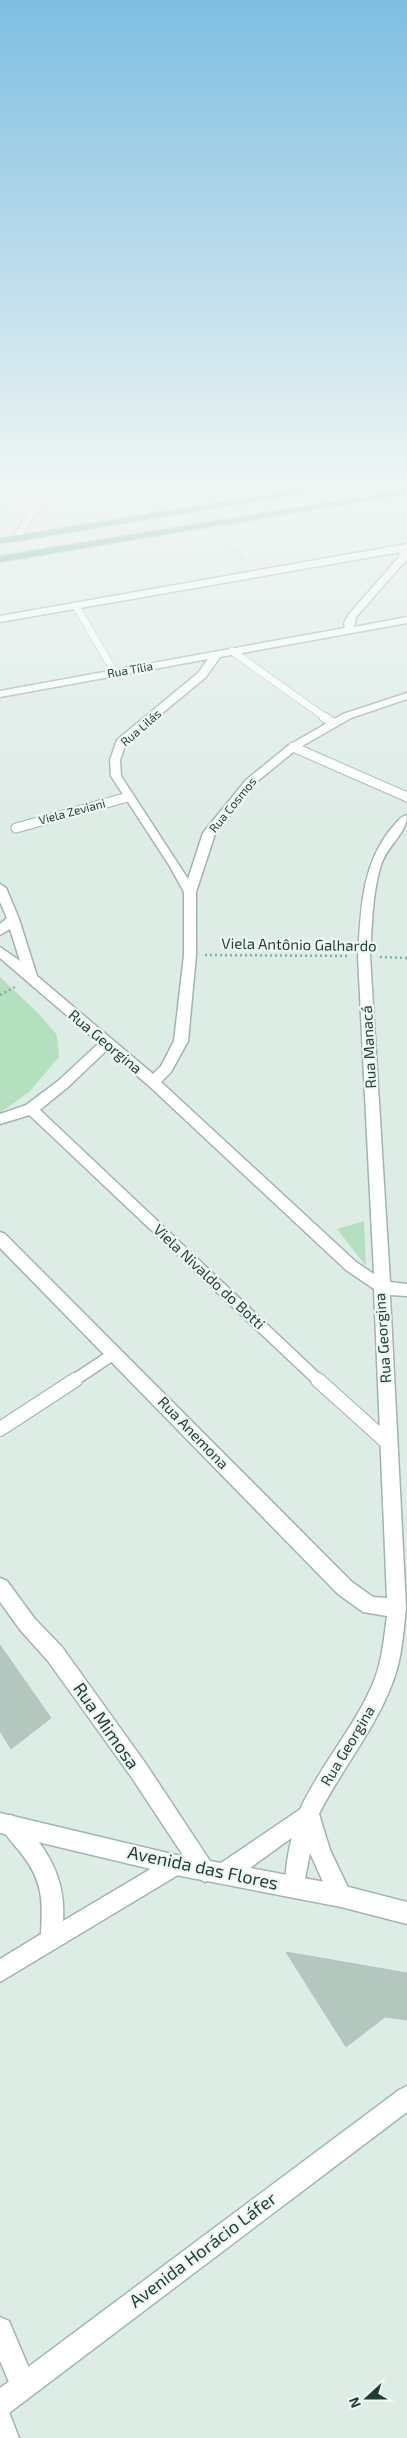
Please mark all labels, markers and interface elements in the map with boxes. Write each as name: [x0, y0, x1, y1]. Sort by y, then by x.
street label: Rua Tília: [106, 658, 154, 680]
street label: Rua Lilás: [117, 706, 163, 749]
street label: Rua Cosmos: [206, 774, 259, 835]
street label: Viela Zeviani: [37, 795, 107, 827]
street label: Viela Antônio Galhardo: [221, 934, 377, 954]
street label: Rua Georgina: [65, 1005, 146, 1077]
street label: Rua Manacá: [357, 1005, 379, 1089]
street label: Viela Nivaldo do Botti: [150, 1220, 269, 1333]
street label: Rua Georgina: [370, 1292, 394, 1384]
street label: Rua Anemona: [155, 1392, 233, 1472]
street label: Rua Mimosa: [69, 1678, 145, 1773]
street label: Rua Georgina: [316, 1702, 378, 1789]
street label: Avenida das Flores: [126, 1840, 281, 1894]
street label: Avenida Horácio Láfer: [124, 2187, 280, 2312]
north arrow: [342, 2373, 392, 2423]
text: N: [345, 2395, 364, 2411]

